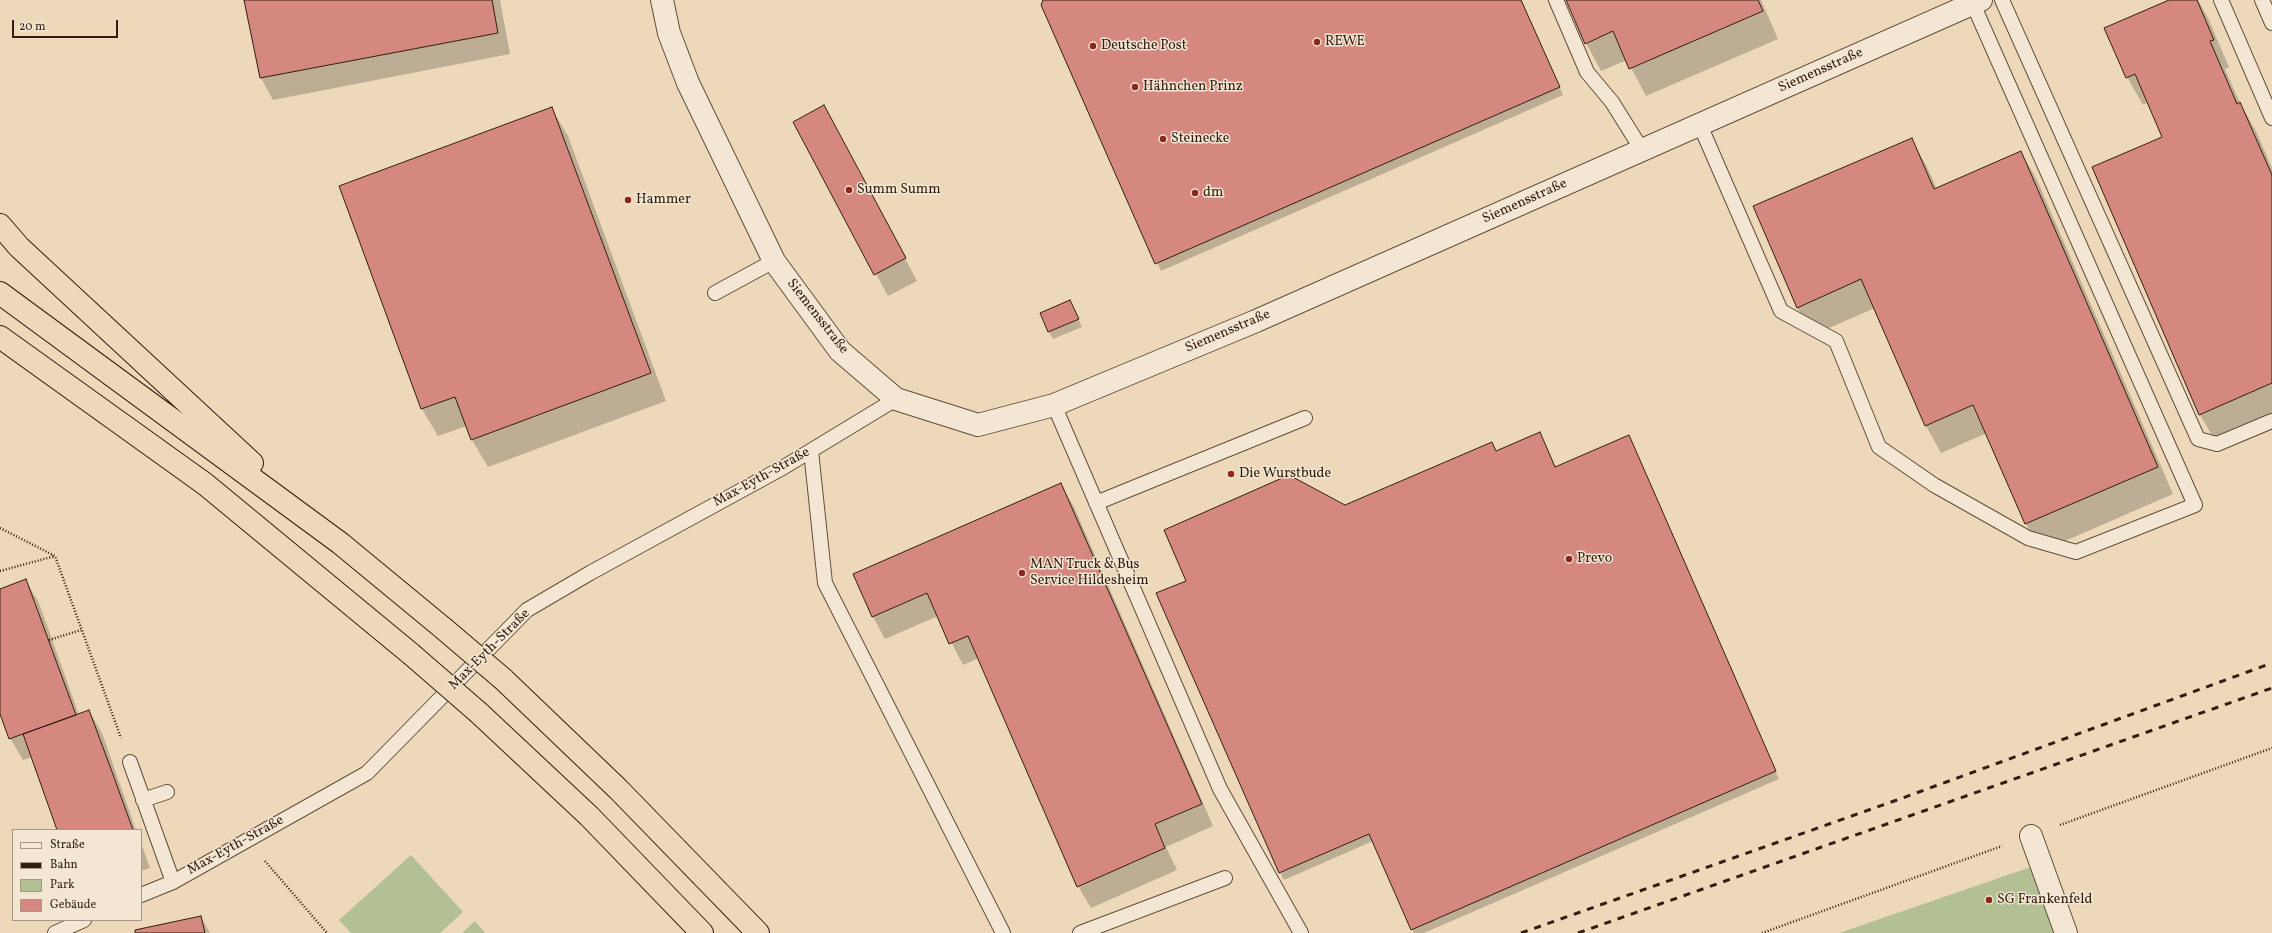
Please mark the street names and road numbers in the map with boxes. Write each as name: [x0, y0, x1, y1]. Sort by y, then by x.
street label: Siemensstraße: [1776, 45, 1866, 97]
street label: Siemensstraße: [1480, 176, 1570, 228]
street label: Siemensstraße: [782, 276, 852, 358]
street label: Siemensstraße: [1183, 307, 1273, 357]
street label: Max-Eyth-Straße: [711, 445, 813, 511]
street label: Max-Eyth-Straße: [446, 606, 534, 694]
street label: Max-Eyth-Straße: [185, 813, 287, 879]

